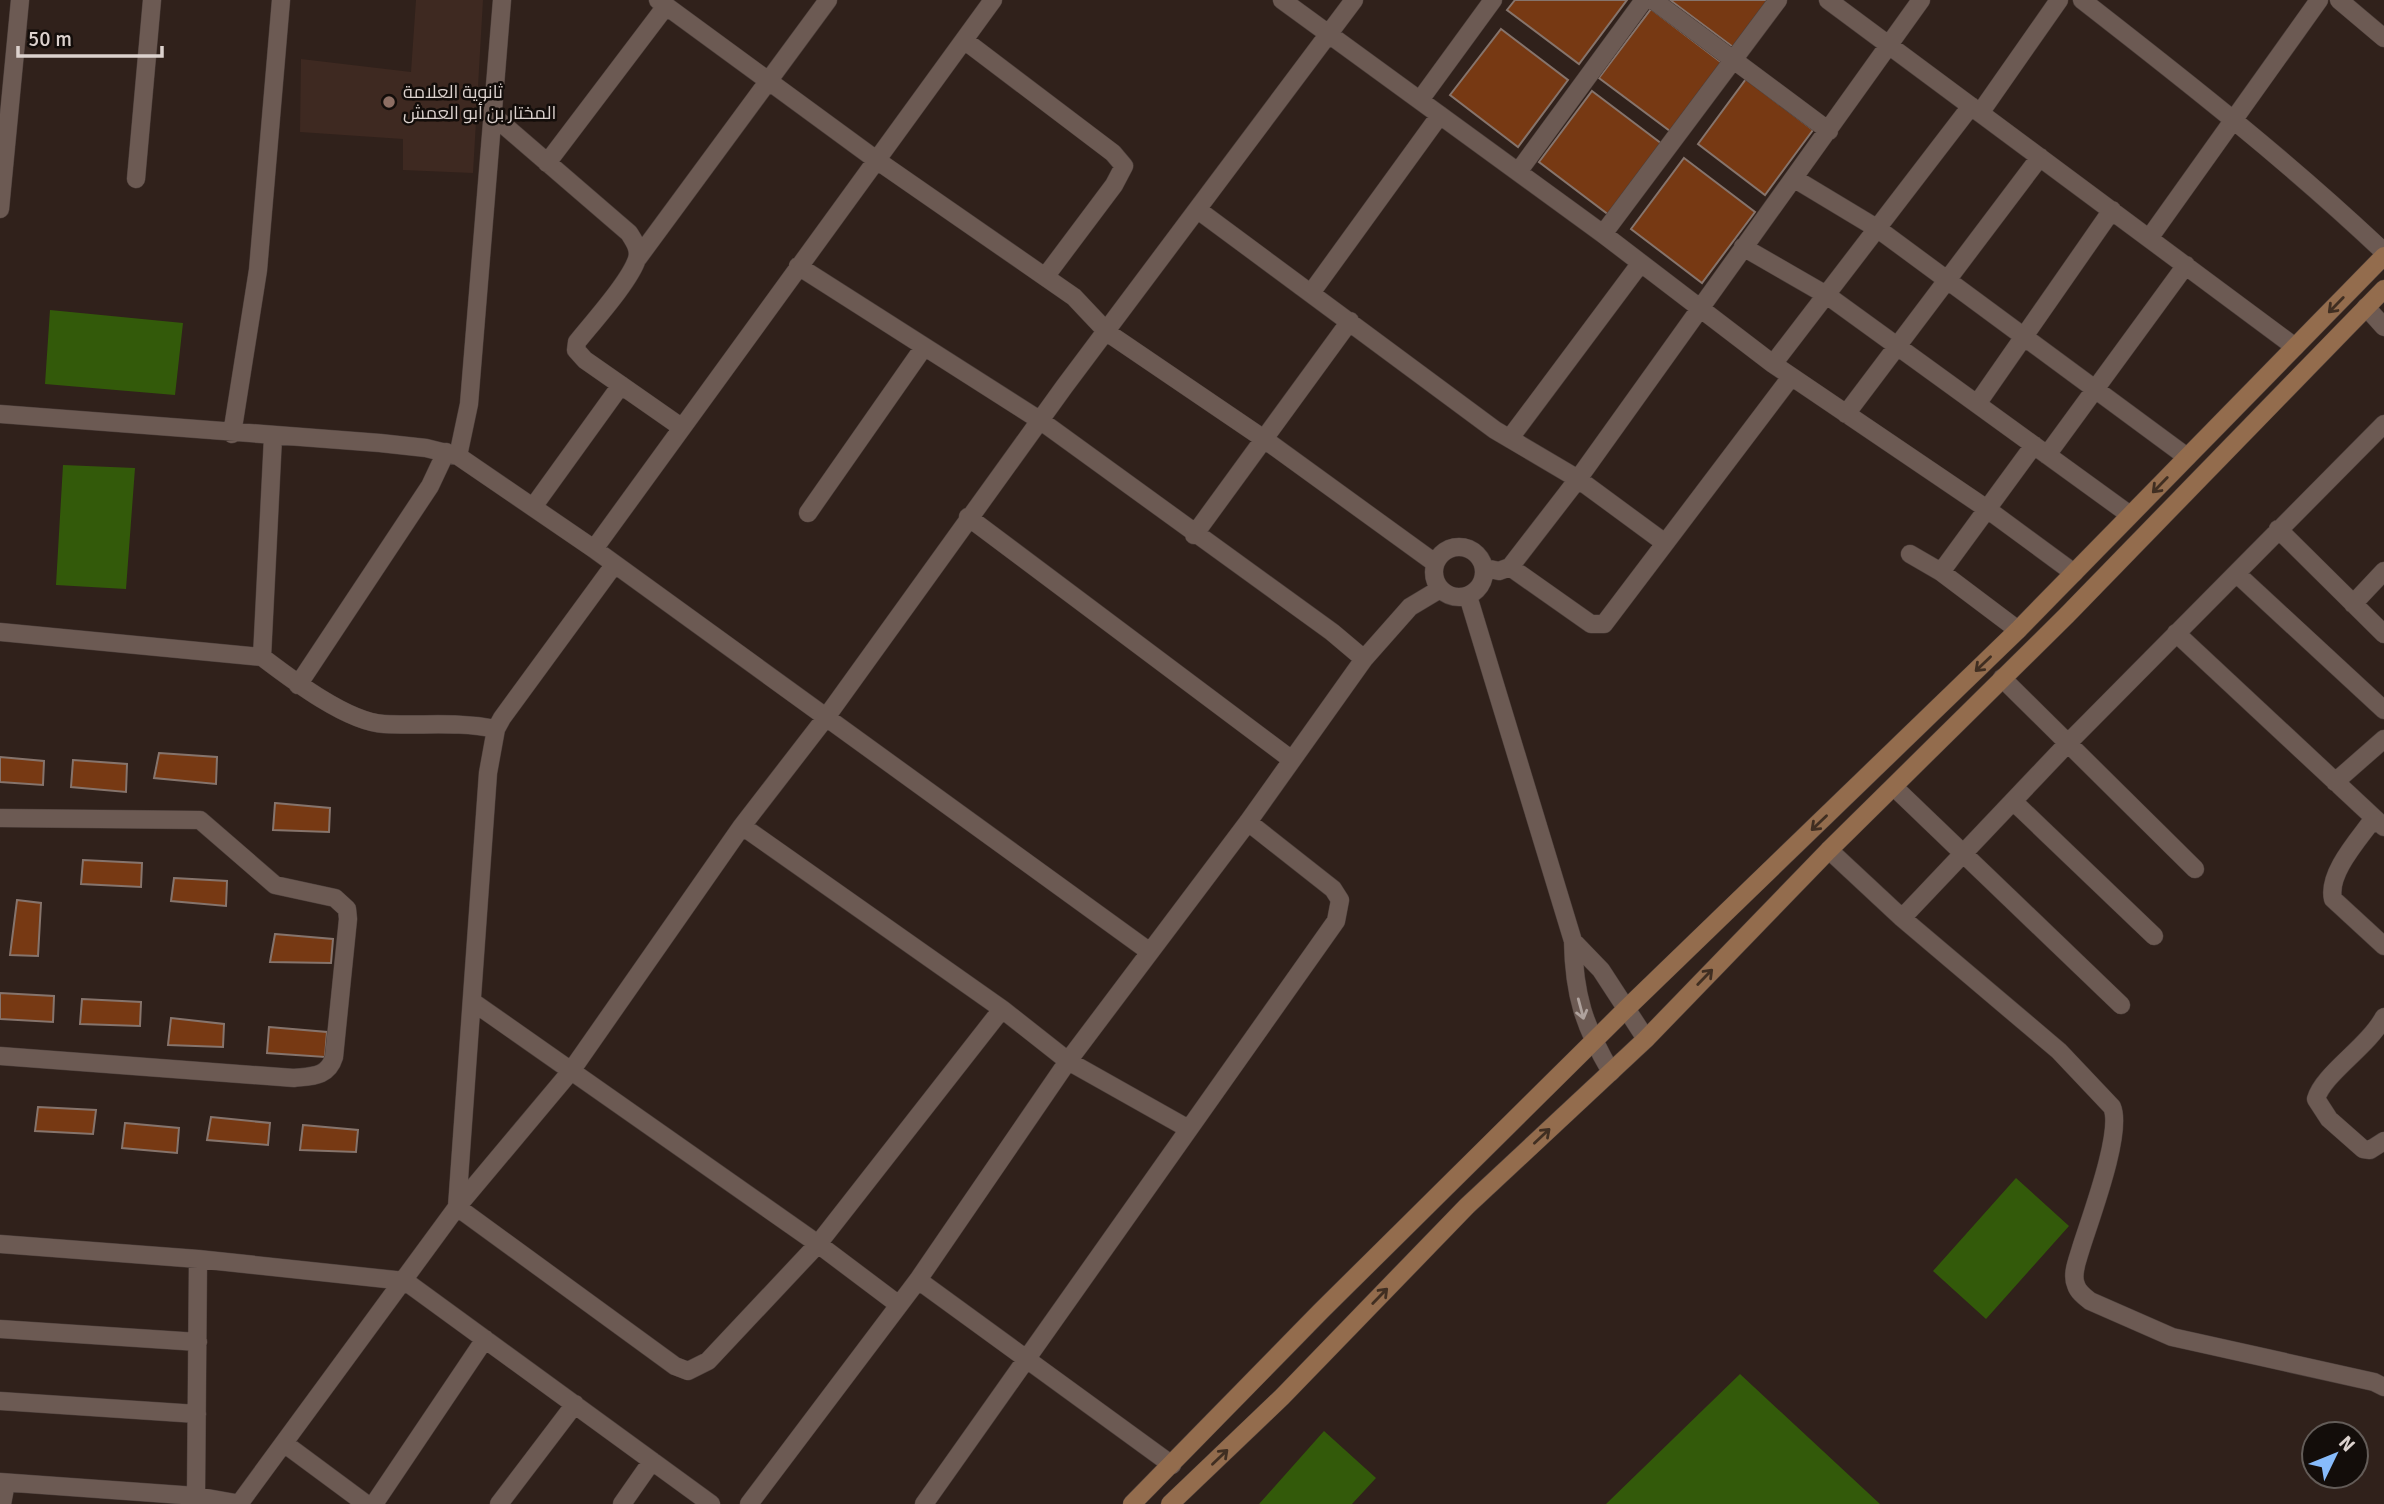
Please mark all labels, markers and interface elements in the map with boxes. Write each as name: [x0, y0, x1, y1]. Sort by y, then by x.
scale bar: [18, 14, 161, 58]
text: 50 m: [28, 26, 72, 52]
place label: ثانوية العلامة المختار بن أبو العمش: [403, 81, 556, 124]
marker: ثانوية العلامة المختار بن أبو العمش: [381, 94, 397, 110]
one-way arrow: [2328, 296, 2345, 313]
one-way arrow: [2151, 476, 2168, 493]
one-way arrow: [1975, 656, 1992, 673]
one-way arrow: [1811, 814, 1828, 831]
one-way arrow: [1696, 969, 1713, 986]
one-way arrow: [1575, 997, 1588, 1020]
one-way arrow: [1533, 1127, 1550, 1144]
one-way arrow: [1372, 1287, 1389, 1304]
north arrow: [2300, 1420, 2370, 1490]
text: N: [2333, 1431, 2360, 1457]
one-way arrow: [1211, 1448, 1228, 1465]

